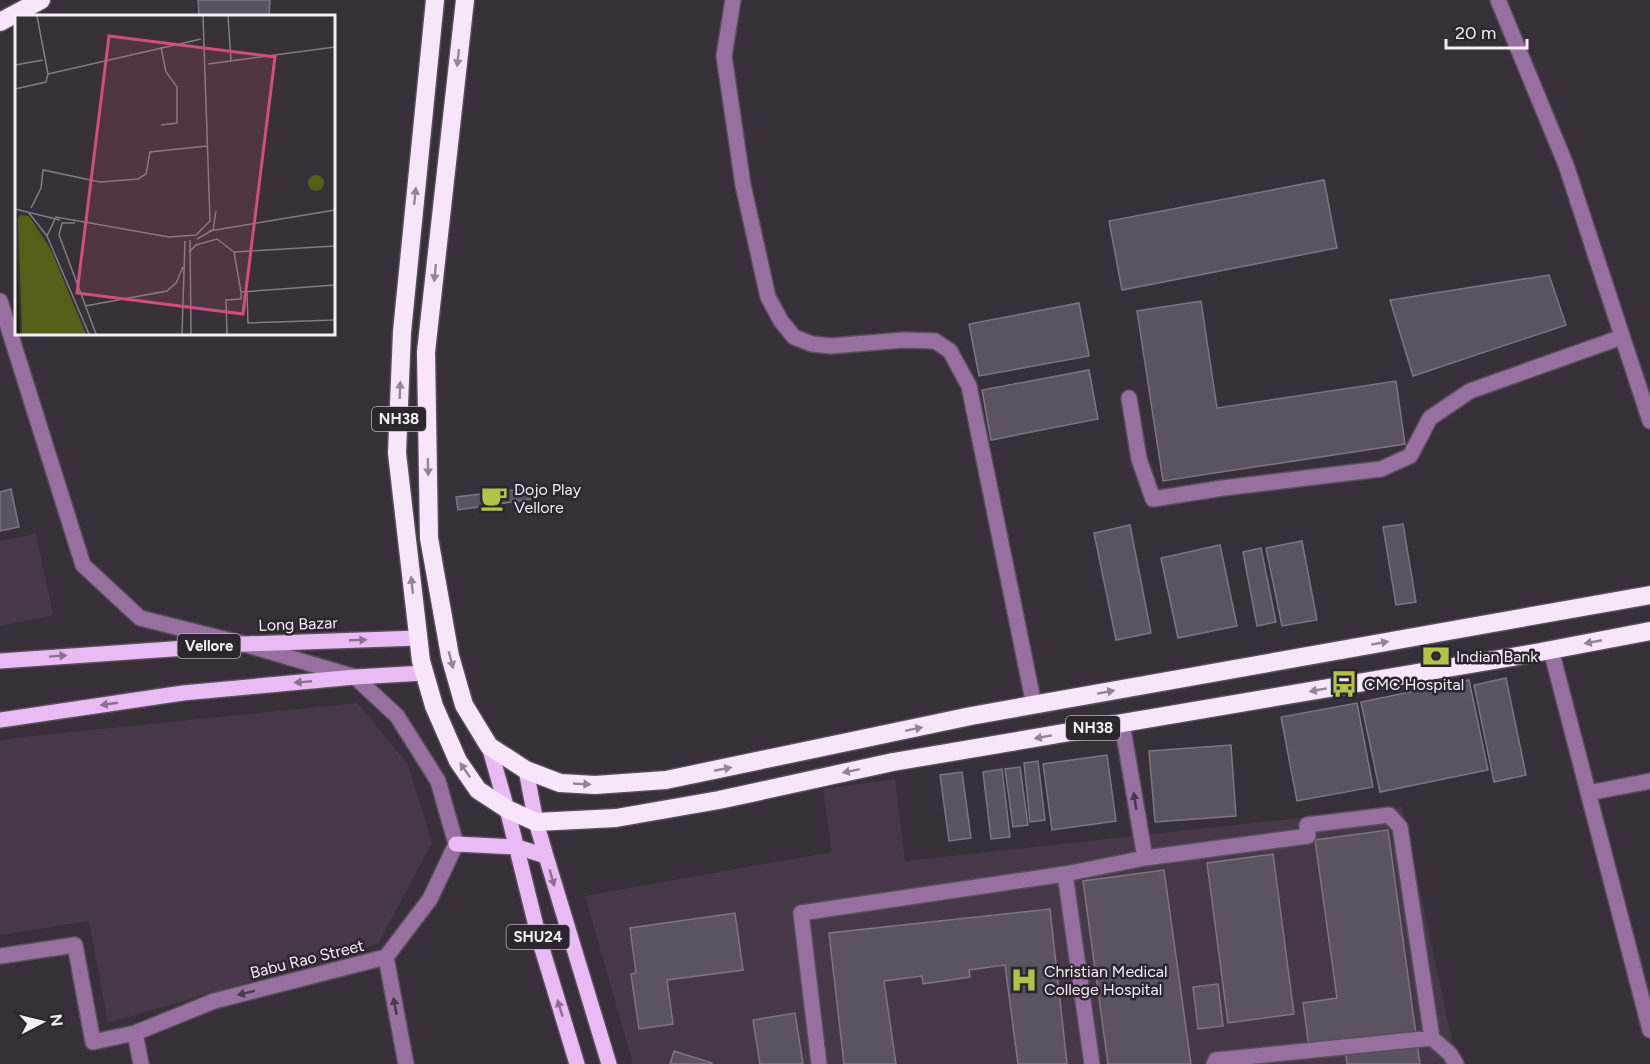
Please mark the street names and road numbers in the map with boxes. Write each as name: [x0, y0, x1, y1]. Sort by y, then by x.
road number: NH38: [372, 407, 426, 431]
street label: Long Bazar: [258, 613, 339, 635]
road number: Vellore: [178, 634, 240, 658]
road number: NH38: [1066, 716, 1120, 740]
road number: SHU24: [506, 925, 570, 949]
street label: Babu Rao Street: [248, 936, 366, 982]

